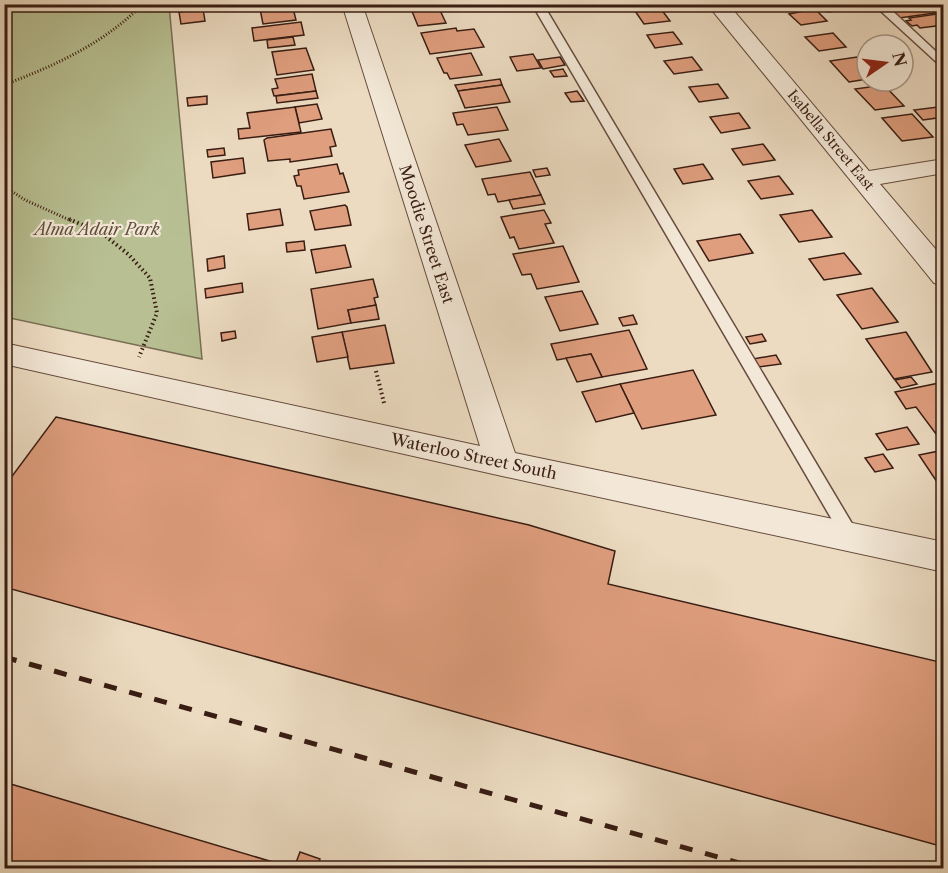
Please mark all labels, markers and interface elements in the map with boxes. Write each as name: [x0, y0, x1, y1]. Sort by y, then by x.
north arrow: [855, 33, 915, 93]
text: N: [888, 50, 911, 69]
street label: Isabella Street East: [784, 86, 878, 194]
street label: Moodie Street East: [395, 162, 459, 306]
park label: Alma Adair Park: [31, 219, 160, 239]
street label: Waterloo Street South: [388, 428, 559, 483]

